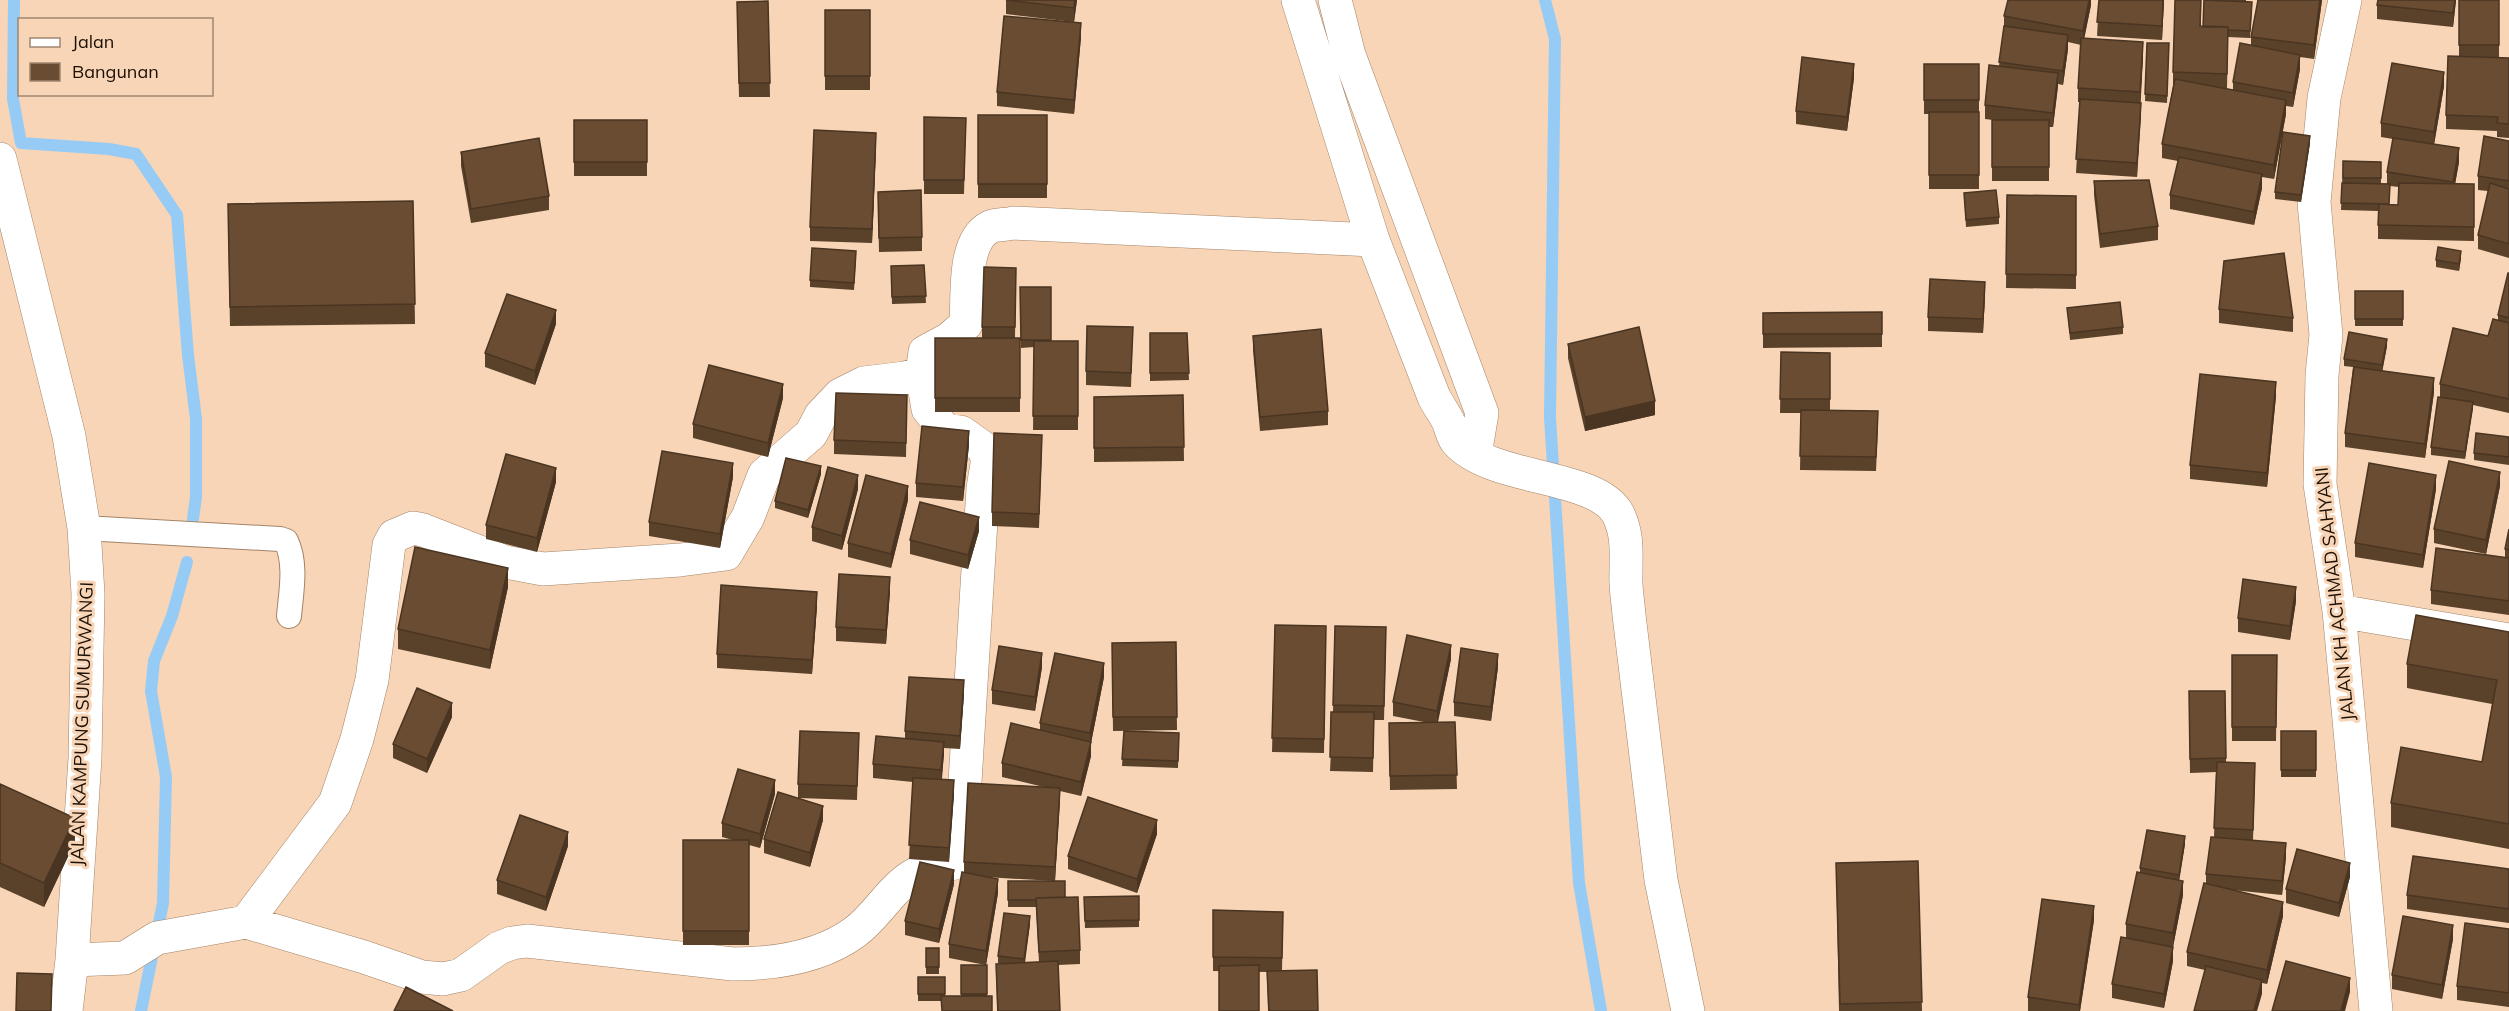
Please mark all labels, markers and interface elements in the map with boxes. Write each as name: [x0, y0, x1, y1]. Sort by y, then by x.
legend: [18, 18, 213, 96]
text: Jalan: [72, 30, 114, 53]
text: Bangunan: [72, 60, 159, 83]
street label: JALAN KH ACHMAD SAHYANI: [2310, 466, 2359, 722]
street label: JALAN KAMPUNG SUMURWANGI: [65, 581, 98, 867]

